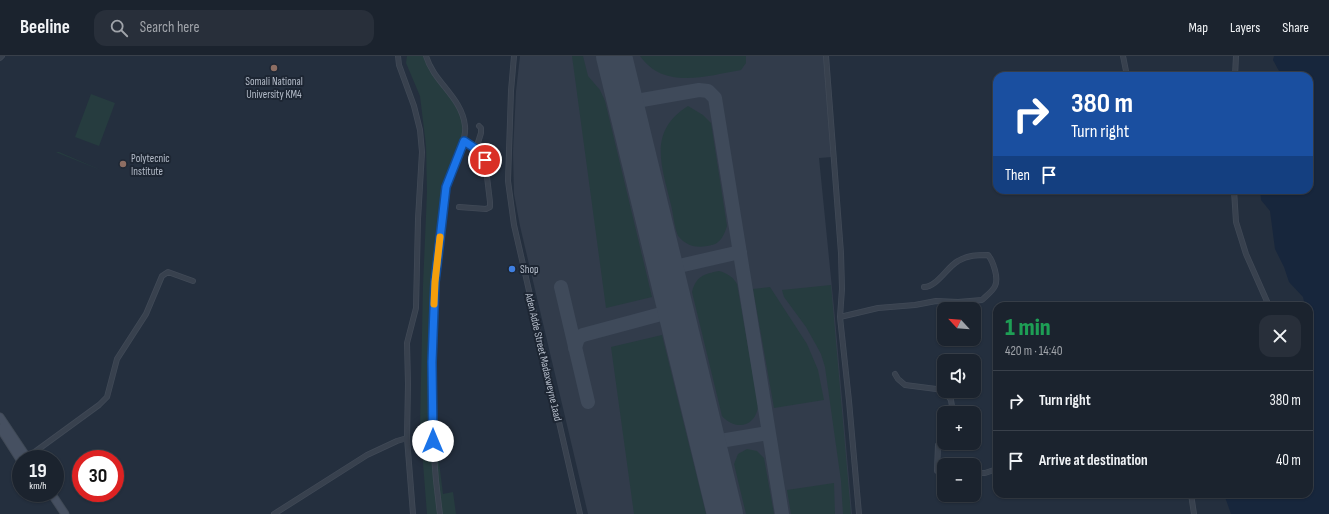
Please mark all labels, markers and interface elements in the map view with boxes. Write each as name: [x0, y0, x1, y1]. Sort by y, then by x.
search box: [94, 10, 374, 46]
text: Beeline: [20, 16, 70, 39]
icon: search: [108, 17, 130, 39]
text: Search here: [140, 18, 199, 37]
text: Map: [1188, 19, 1208, 36]
text: Layers: [1230, 19, 1260, 36]
text: Share: [1282, 19, 1309, 36]
marker: Somali National University KM4: [269, 63, 279, 73]
place label: Somali National University KM4: [245, 75, 303, 101]
text: 380 m: [1071, 87, 1133, 120]
icon: right: [1005, 88, 1057, 140]
text: Turn right: [1071, 121, 1129, 142]
pin: [468, 143, 502, 177]
icon: arrive: [474, 149, 496, 171]
place label: Polytecnic Institute: [131, 152, 170, 178]
marker: Polytecnic Institute: [118, 159, 128, 169]
icon: arrive: [1038, 164, 1060, 186]
text: Then: [1005, 166, 1030, 185]
place label: Shop: [520, 263, 539, 276]
marker: Shop: [507, 264, 517, 274]
street label: Aden Adde Street Madaxweyne 1aad: [522, 291, 565, 423]
north arrow: [937, 302, 981, 346]
map controls: [937, 302, 981, 502]
text: 1 min: [1005, 313, 1051, 342]
button: close: [1259, 315, 1301, 357]
text: 420 m · 14:40: [1005, 343, 1062, 359]
button: sound: [937, 354, 981, 398]
icon: right: [1005, 390, 1027, 412]
text: Turn right: [1039, 391, 1091, 410]
text: 380 m: [1269, 391, 1301, 410]
button: +: [937, 406, 981, 450]
position arrow: [412, 420, 454, 462]
speed limit sign: 30: [72, 450, 124, 502]
icon: arrive: [1005, 450, 1027, 472]
text: Arrive at destination: [1039, 451, 1148, 470]
text: 40 m: [1276, 451, 1301, 470]
button: −: [937, 458, 981, 502]
text: 19: [29, 459, 47, 483]
text: km/h: [29, 480, 47, 492]

